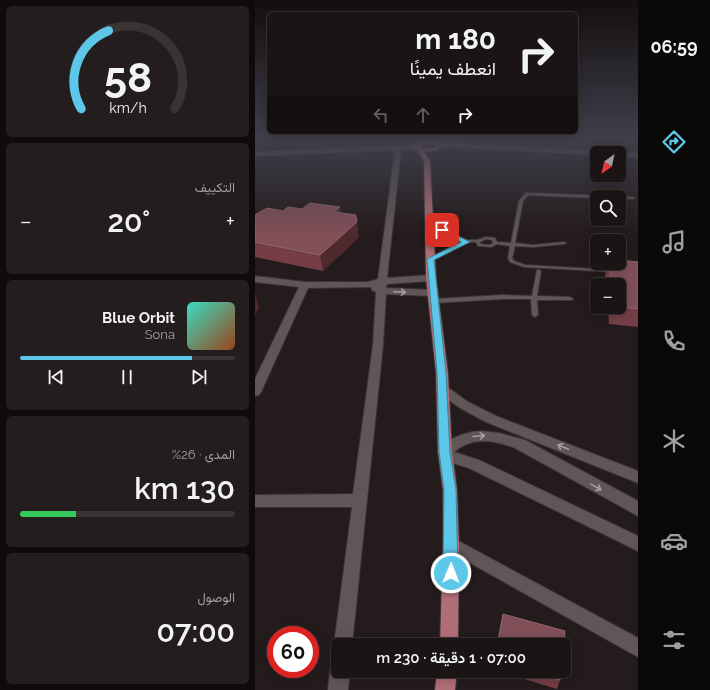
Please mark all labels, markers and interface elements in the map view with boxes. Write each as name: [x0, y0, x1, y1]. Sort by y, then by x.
text: 180 m: [415, 23, 496, 56]
icon: right: [510, 28, 562, 80]
text: 06:59: [651, 36, 698, 57]
text: 58: [103, 53, 152, 102]
text: انعطف يمينًا: [410, 58, 496, 79]
text: km/h: [109, 100, 146, 116]
icon: left: [370, 104, 392, 126]
icon: ahead: [412, 104, 434, 126]
icon: right: [454, 104, 476, 126]
icon: directions: [660, 128, 688, 156]
north arrow: [590, 146, 626, 182]
map controls: [590, 146, 626, 314]
text: التكييف: [195, 180, 235, 195]
button: search: [590, 190, 626, 226]
text: 20°: [108, 204, 150, 239]
text: −: [20, 208, 32, 234]
text: +: [226, 208, 235, 234]
pin: [425, 213, 459, 247]
icon: arrive: [431, 219, 453, 241]
icon: music: [660, 228, 688, 256]
button: +: [590, 234, 626, 270]
button: −: [590, 278, 626, 314]
one-way arrow: [393, 288, 406, 295]
text: Blue Orbit: [102, 309, 175, 327]
text: Sona: [145, 327, 175, 342]
icon: phone: [660, 327, 688, 355]
icon: previous: [45, 366, 67, 388]
icon: pause: [116, 366, 138, 388]
icon: next: [188, 366, 210, 388]
icon: climate: [660, 427, 688, 455]
one-way arrow: [472, 432, 485, 439]
one-way arrow: [557, 442, 569, 450]
text: المدى · 26%: [172, 447, 235, 462]
text: 130 km: [134, 471, 235, 506]
one-way arrow: [590, 484, 602, 491]
icon: car: [660, 527, 688, 555]
position arrow: [430, 552, 472, 594]
text: الوصول: [197, 590, 235, 605]
text: 07:00: [157, 614, 235, 649]
speed limit sign: 60: [267, 626, 319, 678]
icon: filters: [660, 626, 688, 654]
text: 07:00 · 1 دقيقة · 230 m: [376, 649, 526, 667]

